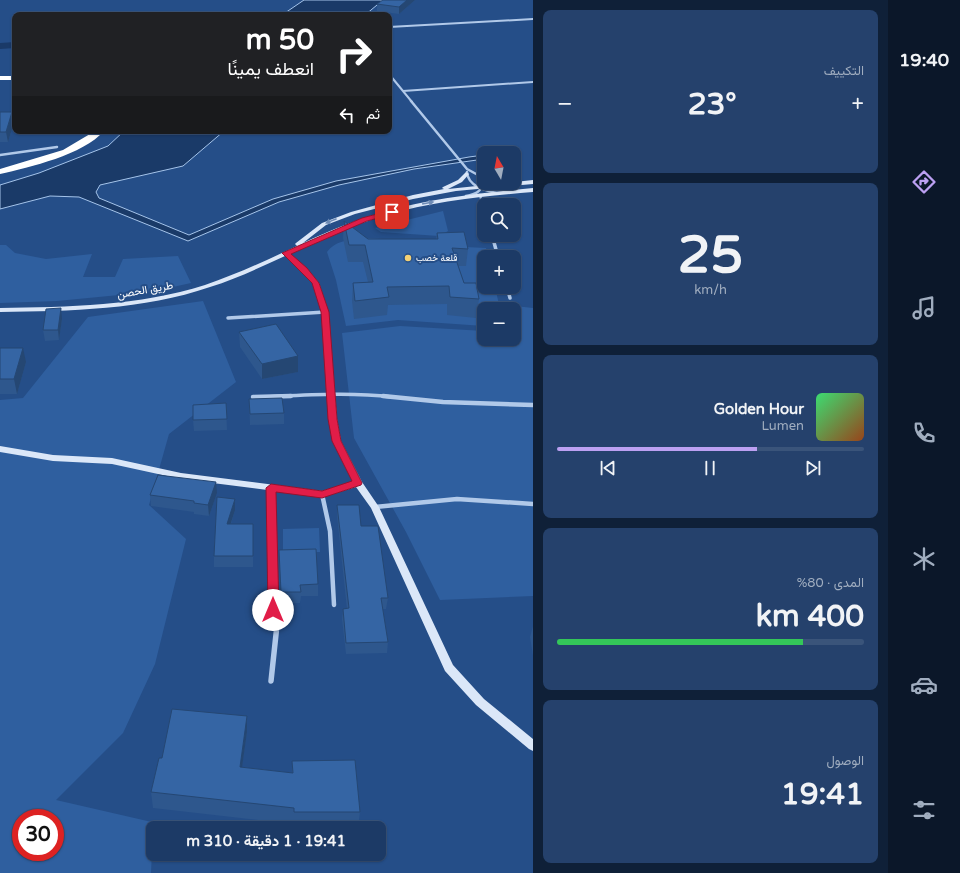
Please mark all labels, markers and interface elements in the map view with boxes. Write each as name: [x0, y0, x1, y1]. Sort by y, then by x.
text: 50 m: [246, 23, 314, 57]
icon: right: [328, 28, 380, 80]
text: 19:40: [899, 49, 949, 71]
text: انعطف يمينًا: [228, 58, 314, 80]
text: التكييف: [824, 63, 864, 79]
text: 23°: [688, 86, 737, 123]
text: −: [557, 91, 573, 117]
text: +: [852, 91, 864, 117]
icon: left: [336, 104, 358, 126]
text: ثم: [366, 105, 380, 123]
north arrow: [477, 146, 521, 190]
map controls: [477, 146, 521, 346]
icon: directions: [910, 168, 938, 196]
pin: [375, 195, 409, 229]
button: search: [477, 198, 521, 242]
one-way arrow: [422, 200, 434, 206]
icon: arrive: [381, 201, 403, 223]
one-way arrow: [325, 219, 337, 225]
text: 25: [678, 224, 743, 287]
button: +: [477, 250, 521, 294]
marker: قلعة خصب: [403, 253, 413, 263]
place label: قلعة خصب: [416, 253, 457, 264]
street label: طريق الحصن: [116, 279, 174, 301]
text: km/h: [694, 282, 727, 298]
icon: music: [910, 294, 938, 322]
button: −: [477, 302, 521, 346]
text: Golden Hour: [714, 400, 804, 418]
text: Lumen: [761, 418, 804, 434]
icon: phone: [910, 419, 938, 447]
icon: previous: [597, 457, 619, 479]
icon: pause: [699, 457, 721, 479]
icon: next: [802, 457, 824, 479]
icon: climate: [910, 545, 938, 573]
text: المدى · 80%: [797, 575, 864, 591]
position arrow: [252, 589, 294, 631]
text: 400 km: [756, 598, 864, 635]
icon: car: [910, 671, 938, 699]
text: الوصول: [826, 753, 864, 769]
text: 19:41: [781, 776, 864, 813]
icon: filters: [910, 796, 938, 824]
speed limit sign: 30: [12, 809, 64, 861]
text: 19:41 · 1 دقيقة · 310 m: [186, 832, 346, 850]

